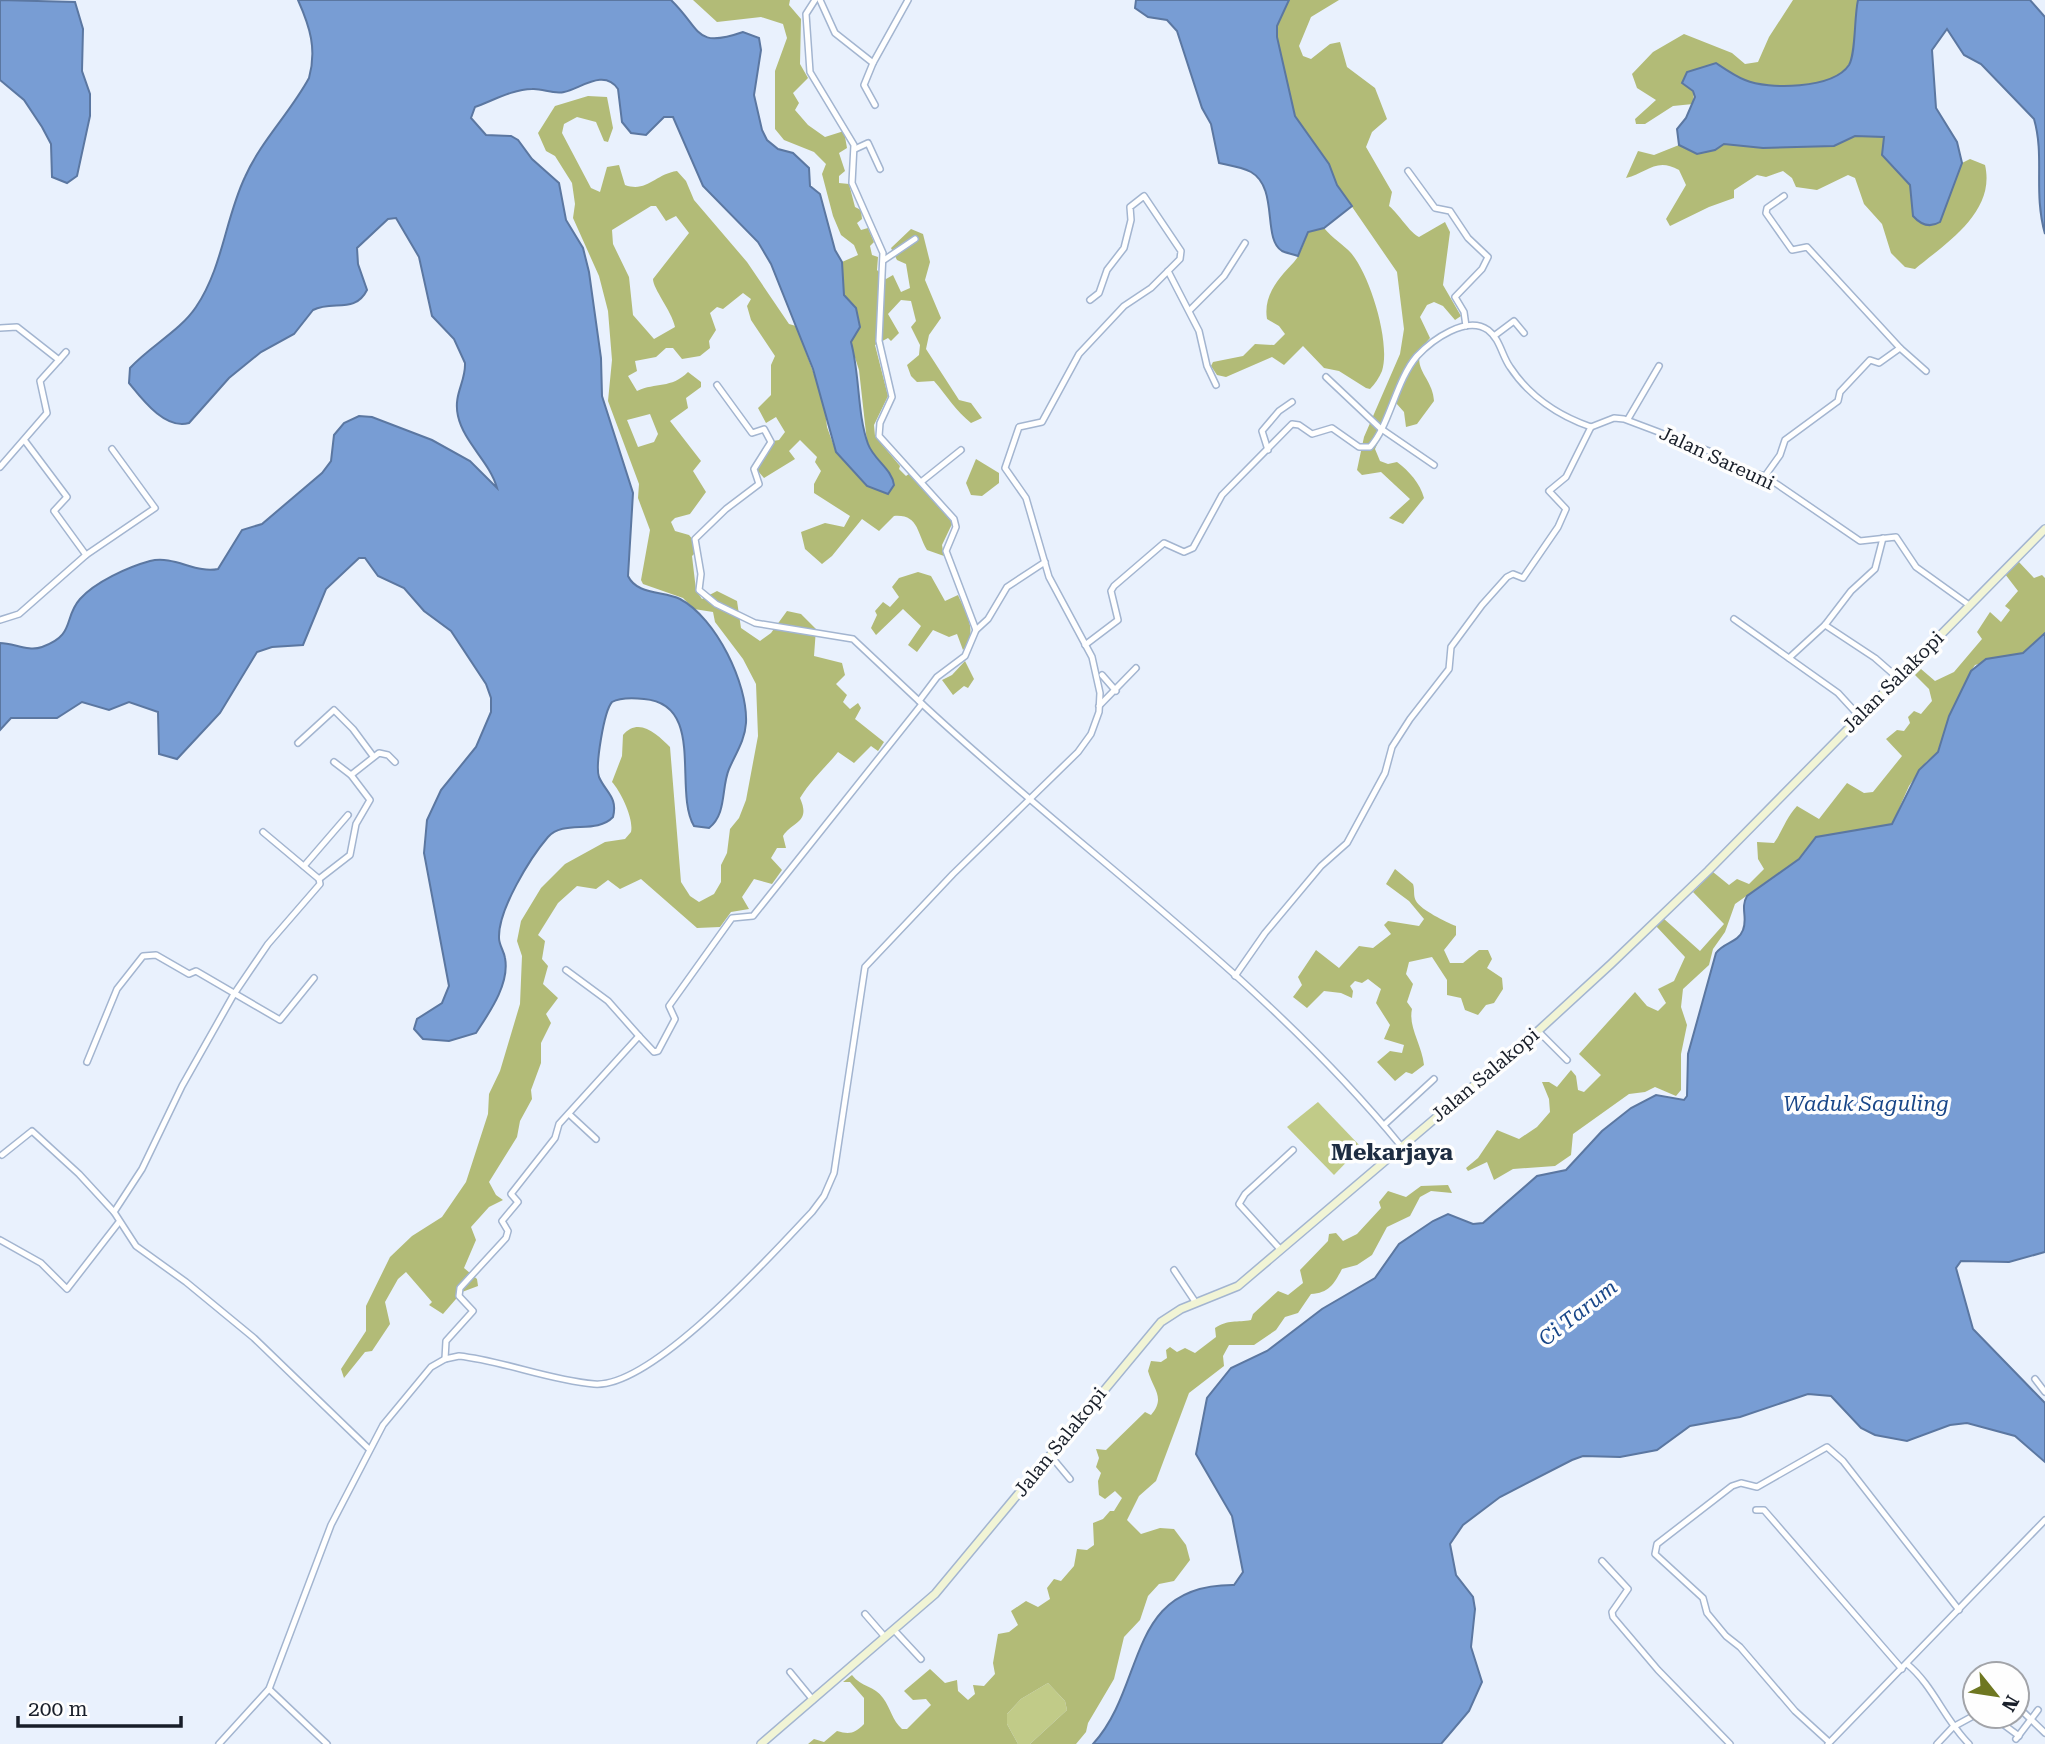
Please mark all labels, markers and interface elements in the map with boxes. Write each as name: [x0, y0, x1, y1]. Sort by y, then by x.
street label: Jalan Sareuni: [1656, 421, 1778, 495]
street label: Jalan Salakopi: [1838, 627, 1948, 737]
street label: Jalan Salakopi: [1426, 1023, 1544, 1127]
water label: Waduk Saguling: [1783, 1092, 1949, 1116]
district label: Mekarjaya: [1331, 1139, 1454, 1166]
water label: Ci Tarum: [1534, 1275, 1622, 1351]
street label: Jalan Salakopi: [1009, 1383, 1111, 1501]
north arrow: [1961, 1660, 2031, 1730]
scale bar: [18, 1684, 180, 1728]
text: N: [1996, 1691, 2024, 1716]
text: 200 m: [28, 1697, 88, 1721]

